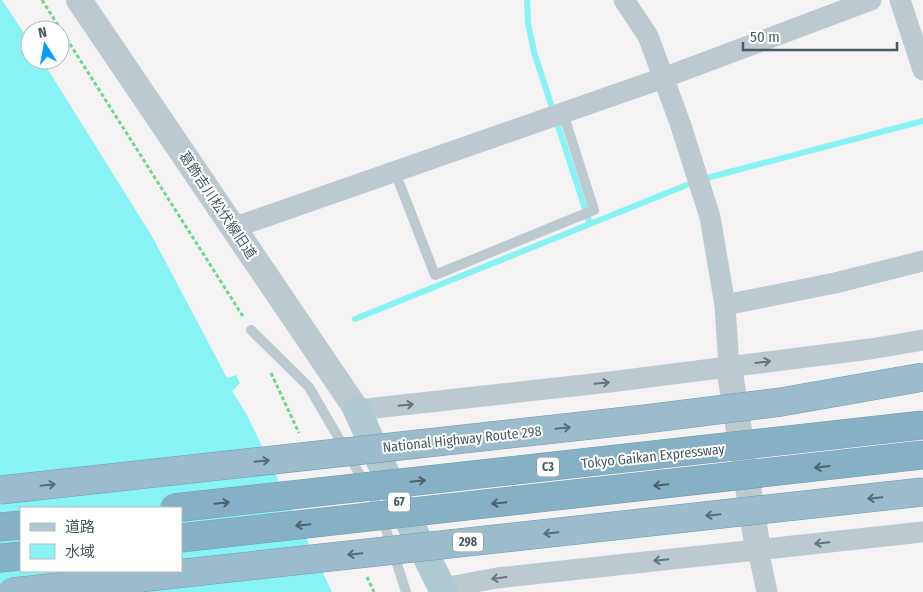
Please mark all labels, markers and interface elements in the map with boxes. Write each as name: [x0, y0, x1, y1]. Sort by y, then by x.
north arrow: [20, 20, 70, 70]
scale bar: [743, 20, 897, 52]
text: N: [37, 24, 48, 42]
text: 50 m: [750, 28, 780, 46]
street label: 葛飾吉川松伏線旧道: [175, 148, 260, 262]
one-way arrow: [755, 357, 771, 367]
one-way arrow: [594, 378, 610, 388]
one-way arrow: [397, 400, 413, 409]
street label: National Highway Route 298: [382, 423, 542, 456]
one-way arrow: [555, 423, 571, 433]
street label: Tokyo Gaikan Expressway: [581, 440, 726, 472]
one-way arrow: [254, 456, 270, 466]
road number: C3: [537, 458, 559, 477]
one-way arrow: [815, 462, 831, 472]
one-way arrow: [410, 476, 426, 486]
one-way arrow: [40, 480, 56, 490]
one-way arrow: [653, 480, 669, 490]
road number: 67: [388, 492, 410, 512]
one-way arrow: [867, 493, 883, 502]
one-way arrow: [214, 498, 230, 508]
one-way arrow: [492, 498, 508, 508]
legend: [20, 507, 182, 572]
one-way arrow: [705, 510, 721, 520]
text: 道路: [65, 518, 95, 536]
one-way arrow: [295, 520, 311, 530]
one-way arrow: [544, 528, 560, 538]
road number: 298: [453, 532, 483, 552]
one-way arrow: [815, 538, 831, 548]
text: 水域: [65, 543, 95, 561]
one-way arrow: [347, 549, 363, 559]
one-way arrow: [653, 555, 669, 565]
one-way arrow: [492, 573, 508, 583]

